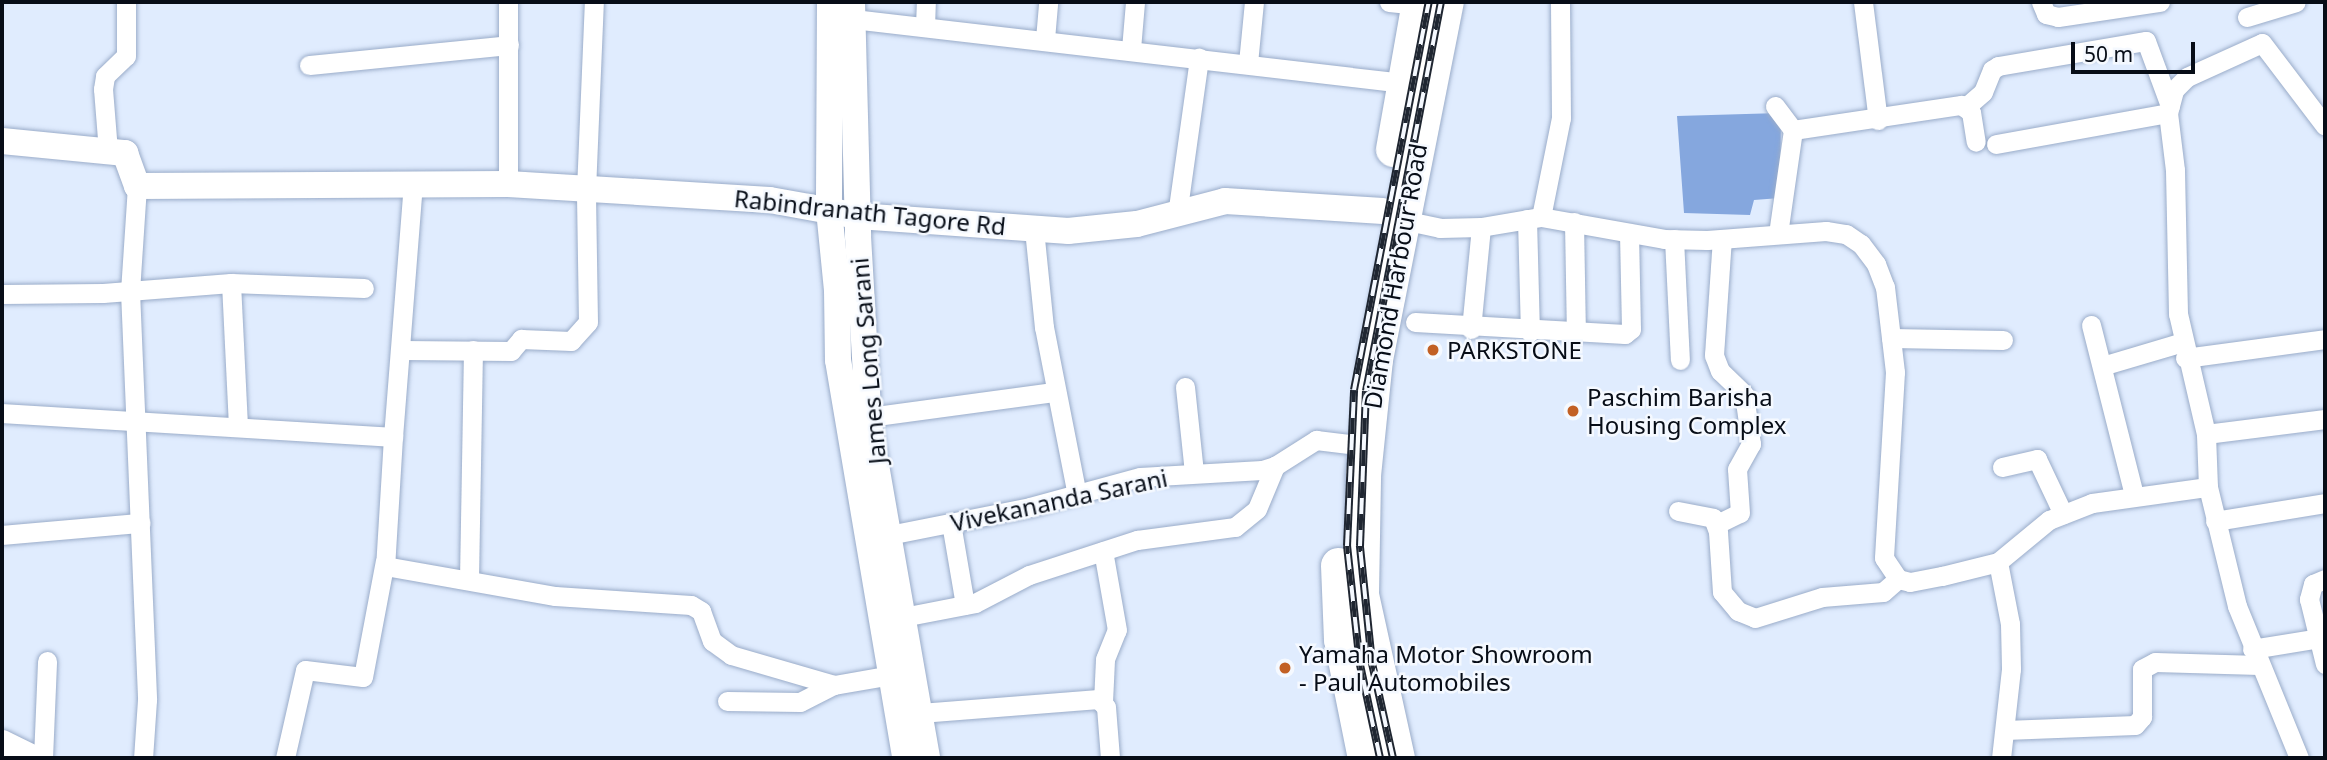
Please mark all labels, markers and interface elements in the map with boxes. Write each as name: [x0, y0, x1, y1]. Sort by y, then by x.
scale bar: [2075, 28, 2199, 72]
text: 50 m: [2084, 40, 2133, 68]
street label: Diamond Harbour Road: [1357, 141, 1433, 411]
street label: Rabindranath Tagore Rd: [733, 183, 1007, 241]
street label: James Long Sarani: [845, 257, 891, 465]
place label: PARKSTONE: [1447, 336, 1582, 364]
marker: PARKSTONE: [1425, 342, 1441, 358]
place label: Paschim Barisha Housing Complex: [1587, 383, 1786, 439]
marker: Paschim Barisha Housing Complex: [1565, 403, 1581, 419]
street label: Vivekananda Sarani: [948, 463, 1170, 537]
place label: Yamaha Motor Showroom - Paul Automobiles: [1299, 640, 1593, 696]
marker: Yamaha Motor Showroom - Paul Automobiles: [1277, 660, 1293, 676]

